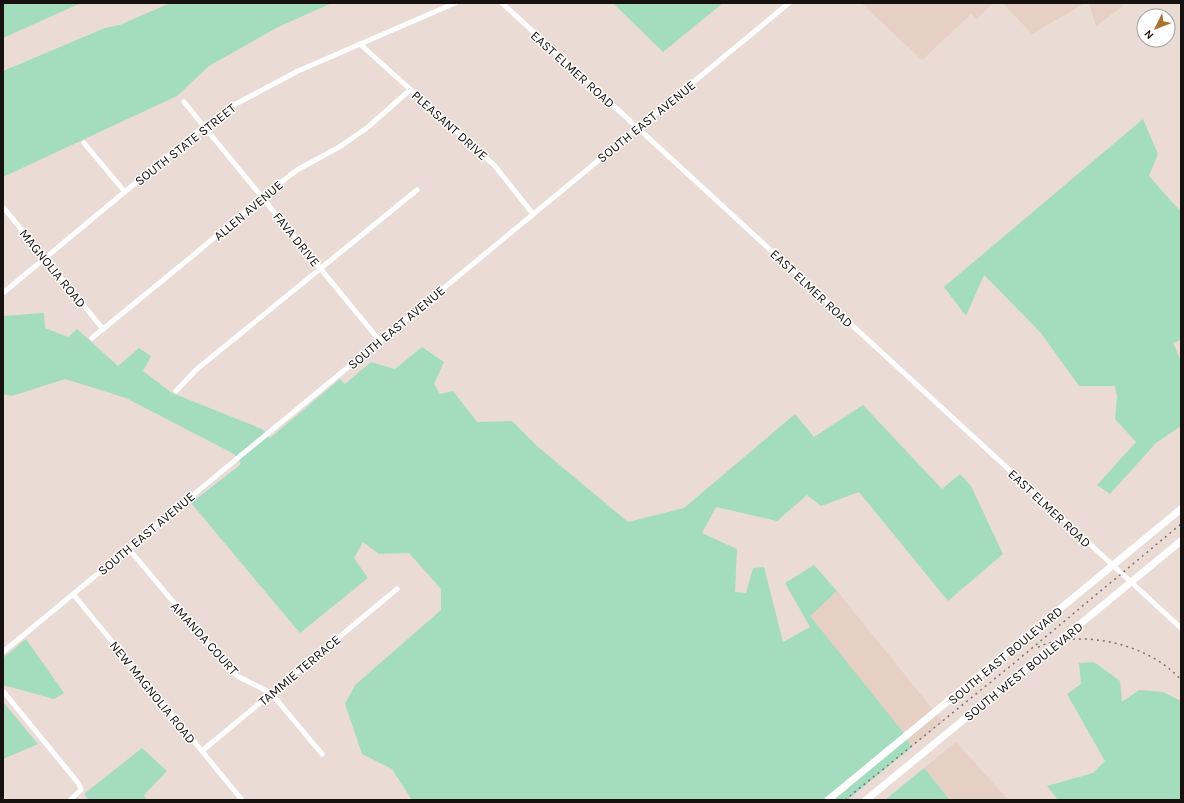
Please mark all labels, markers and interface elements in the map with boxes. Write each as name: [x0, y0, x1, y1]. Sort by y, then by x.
north arrow: [1136, 8, 1176, 48]
text: N: [1142, 27, 1156, 42]
street label: EAST ELMER ROAD: [528, 28, 618, 111]
street label: SOUTH EAST AVENUE: [594, 77, 698, 166]
street label: PLEASANT DRIVE: [409, 87, 491, 163]
street label: SOUTH STATE STREET: [132, 100, 239, 189]
street label: ALLEN AVENUE: [211, 177, 286, 244]
street label: FAVA DRIVE: [270, 209, 323, 269]
street label: MAGNOLIA ROAD: [16, 226, 89, 311]
street label: EAST ELMER ROAD: [767, 246, 856, 330]
street label: SOUTH EAST AVENUE: [345, 283, 448, 372]
street label: EAST ELMER ROAD: [1005, 466, 1094, 550]
street label: SOUTH EAST AVENUE: [95, 489, 198, 578]
street label: AMANDA COURT: [168, 599, 242, 678]
street label: SOUTH EAST BOULEVARD: [945, 603, 1065, 708]
street label: SOUTH WEST BOULEVARD: [961, 619, 1086, 724]
street label: TAMMIE TERRACE: [255, 632, 343, 709]
street label: NEW MAGNOLIA ROAD: [107, 638, 199, 747]

